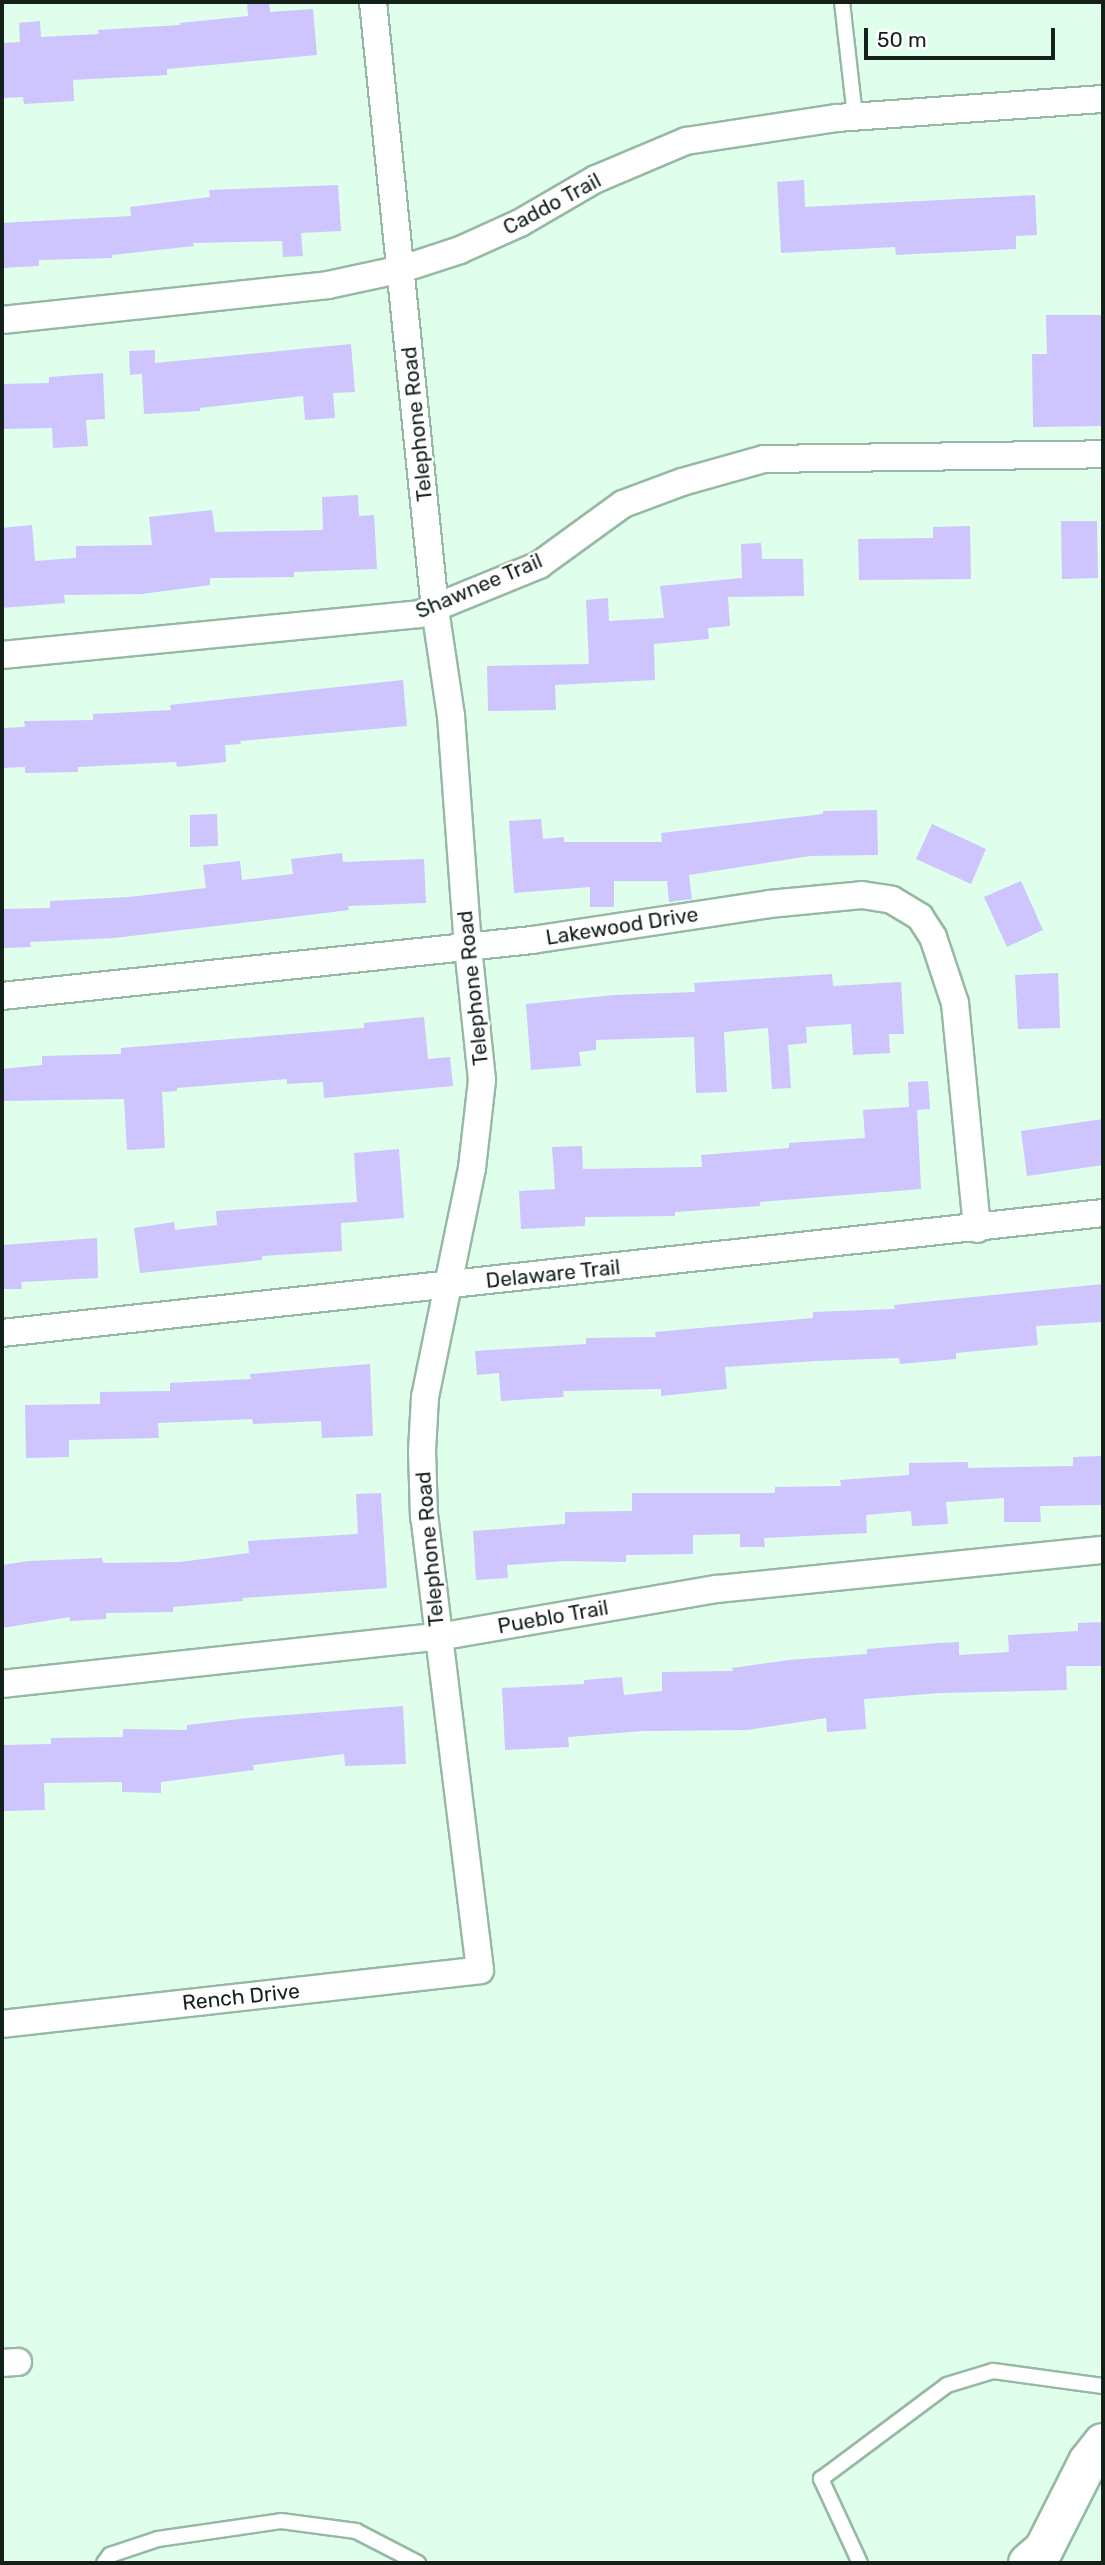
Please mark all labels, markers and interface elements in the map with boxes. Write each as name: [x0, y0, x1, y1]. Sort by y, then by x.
scale bar: [867, 14, 1058, 58]
text: 50 m: [877, 27, 927, 52]
street label: Caddo Trail: [498, 168, 606, 240]
street label: Telephone Road: [396, 345, 438, 503]
street label: Shawnee Trail: [412, 548, 546, 624]
street label: Lakewood Drive: [544, 902, 700, 950]
street label: Telephone Road: [452, 909, 494, 1067]
street label: Delaware Trail: [484, 1254, 622, 1294]
street label: Telephone Road: [411, 1470, 449, 1628]
street label: Pueblo Trail: [495, 1595, 611, 1639]
street label: Rench Drive: [181, 1978, 301, 2016]

